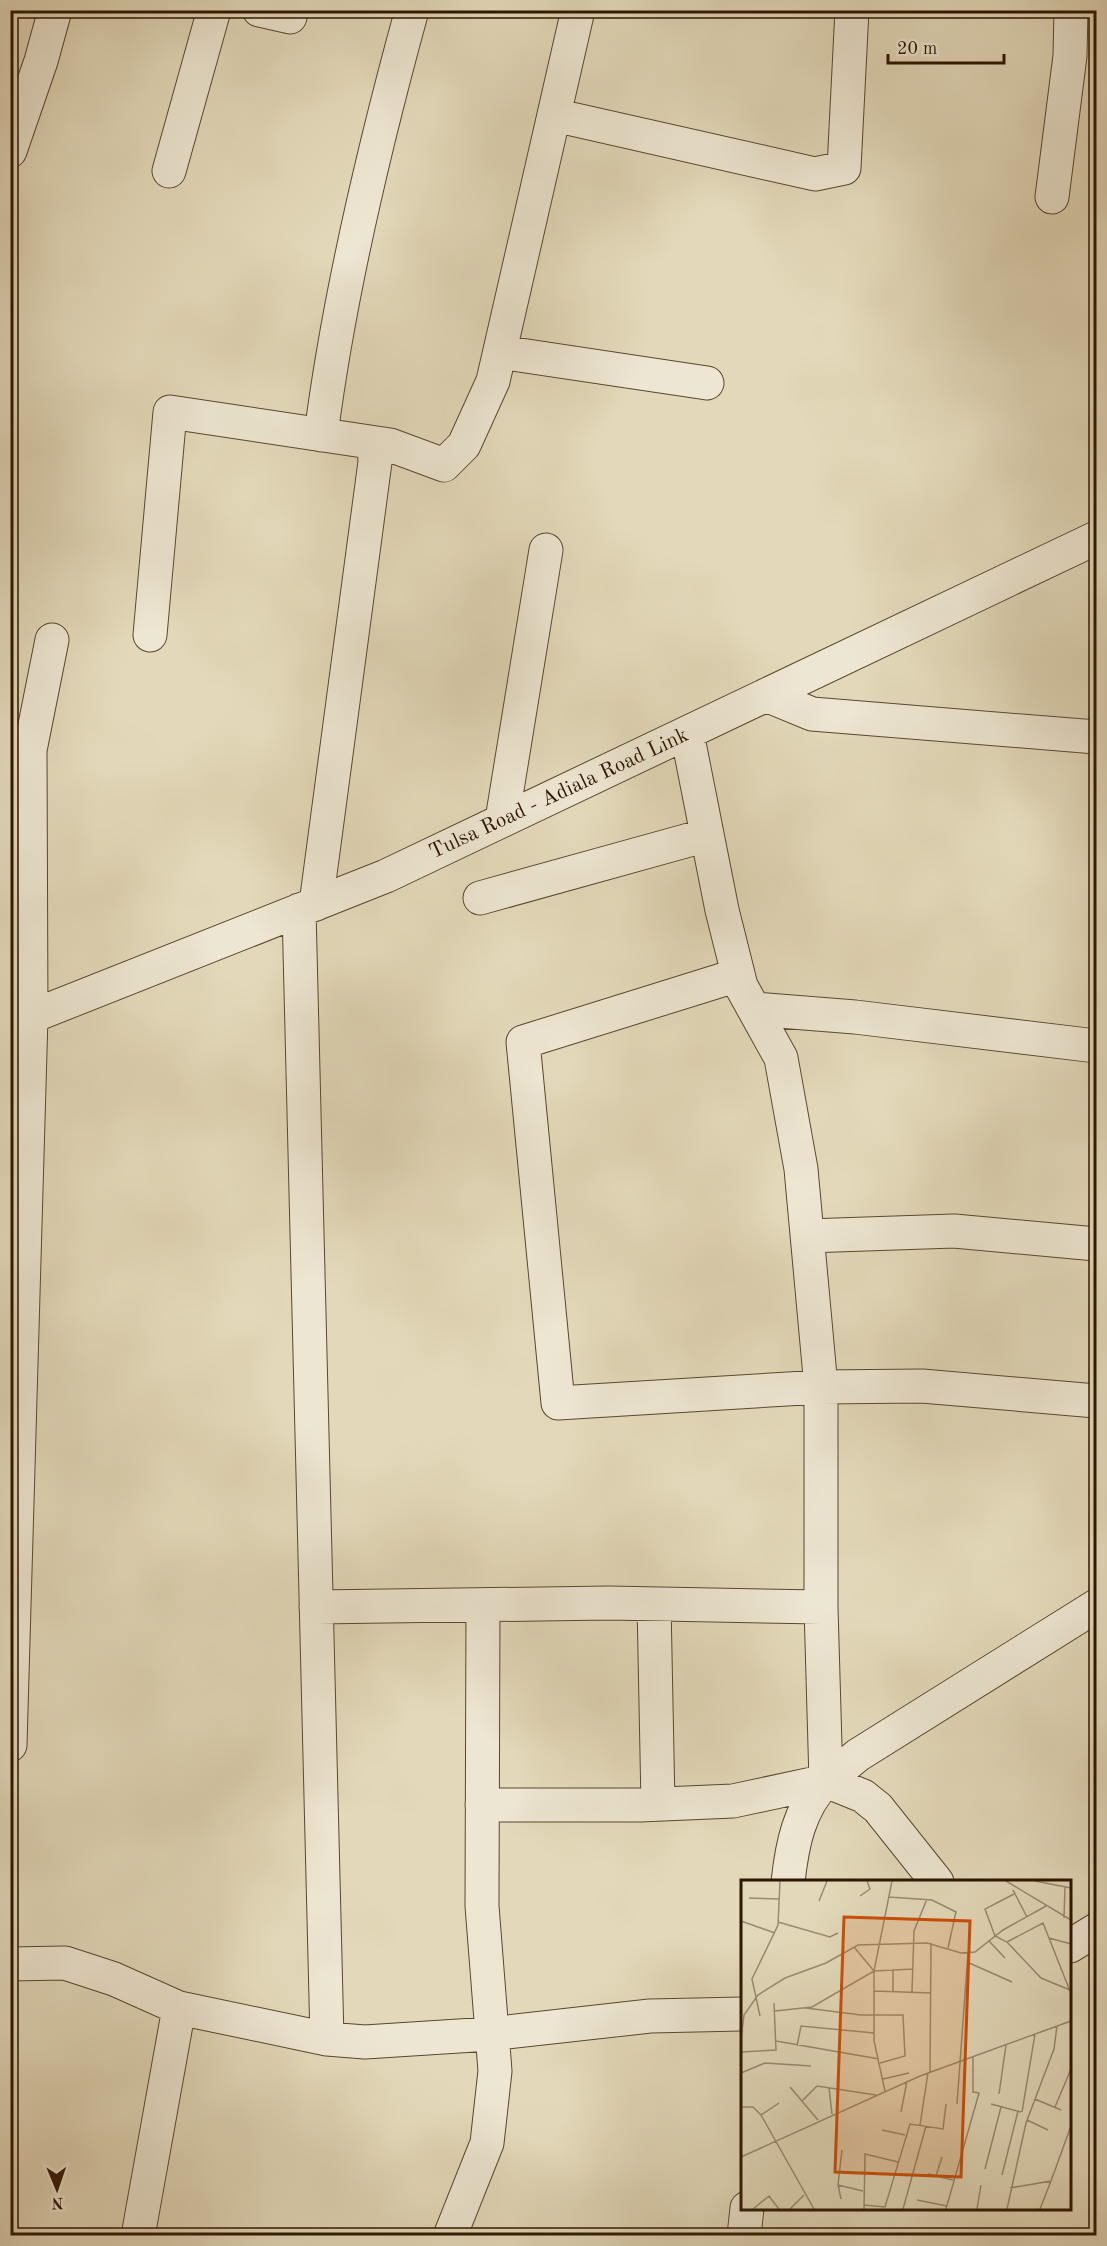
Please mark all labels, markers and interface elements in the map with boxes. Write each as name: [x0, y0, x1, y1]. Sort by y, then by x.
scale bar: [888, 27, 1004, 65]
text: 20 m: [897, 40, 937, 58]
street label: Tulsa Road - Adiala Road Link: [426, 725, 692, 863]
inset map: [741, 1880, 1071, 2210]
north arrow: [27, 2159, 87, 2219]
text: N: [50, 2194, 64, 2210]

